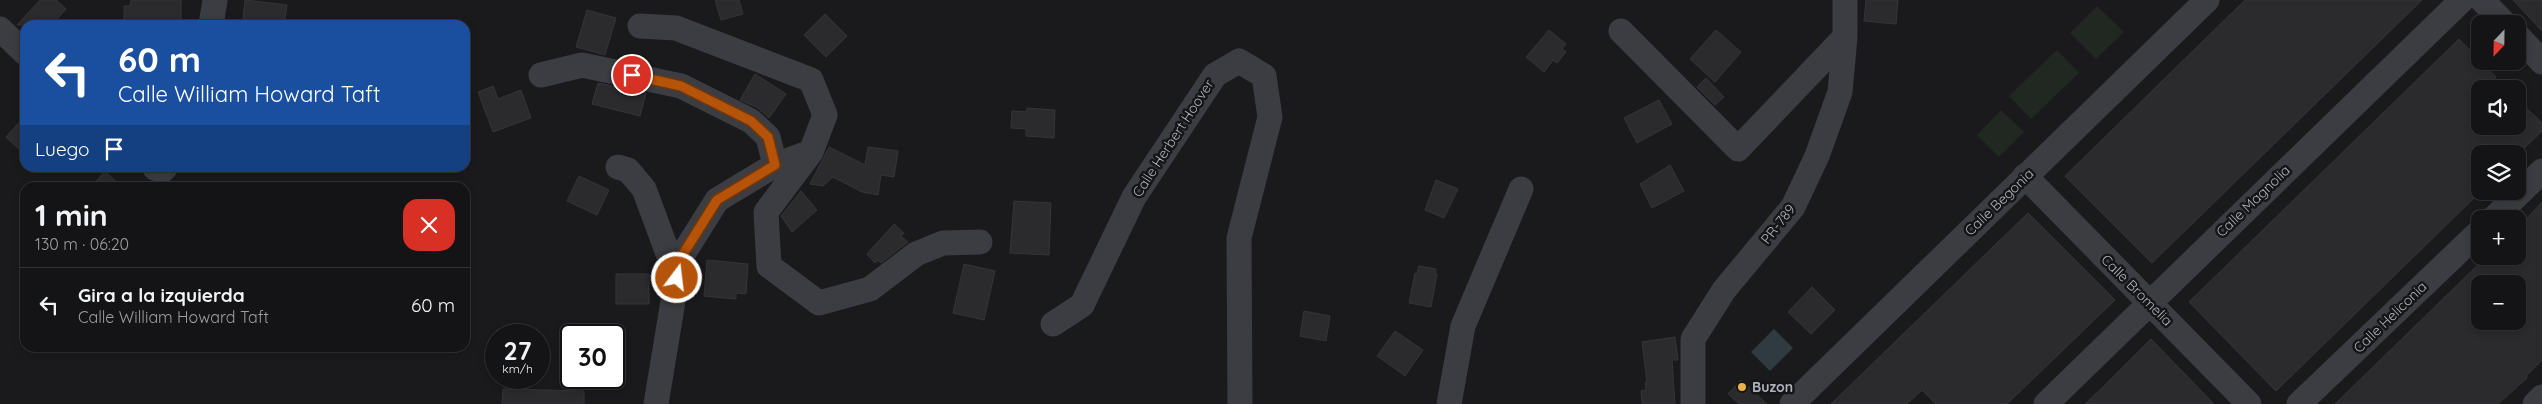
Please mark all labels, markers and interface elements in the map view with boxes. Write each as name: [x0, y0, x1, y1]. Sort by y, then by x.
north arrow: [2471, 15, 2526, 70]
map controls: [2471, 15, 2526, 330]
text: 60 m: [118, 37, 201, 81]
icon: left: [35, 40, 100, 105]
pin: [611, 54, 653, 96]
icon: arrive: [618, 61, 646, 89]
street label: Calle Herbert Hoover: [1128, 75, 1218, 200]
text: Calle William Howard Taft: [118, 80, 381, 108]
button: sound: [2471, 80, 2526, 135]
icon: arrive: [100, 135, 128, 163]
text: Luego: [35, 137, 90, 161]
button: layers: [2471, 145, 2526, 200]
street label: Calle Magnolia: [2212, 161, 2294, 241]
street label: Calle Begonia: [1961, 165, 2037, 239]
text: 1 min: [35, 196, 108, 234]
button: close: [403, 199, 455, 251]
street label: PR-789: [1757, 200, 1799, 248]
button: +: [2471, 210, 2526, 265]
text: 130 m · 06:20: [35, 234, 129, 254]
position arrow: [650, 251, 702, 303]
street label: Calle Bromelia: [2098, 251, 2176, 329]
button: −: [2471, 275, 2526, 330]
street label: Calle Heliconia: [2350, 277, 2430, 357]
text: Gira a la izquierda: [78, 283, 245, 307]
icon: left: [35, 291, 63, 319]
text: 60 m: [411, 293, 455, 317]
text: Calle William Howard Taft: [78, 307, 269, 327]
speed limit sign: 30: [560, 324, 625, 389]
text: 27: [504, 335, 531, 366]
text: km/h: [502, 361, 533, 376]
place label: Buzon: [1752, 378, 1793, 396]
marker: Buzon: [1736, 381, 1748, 393]

